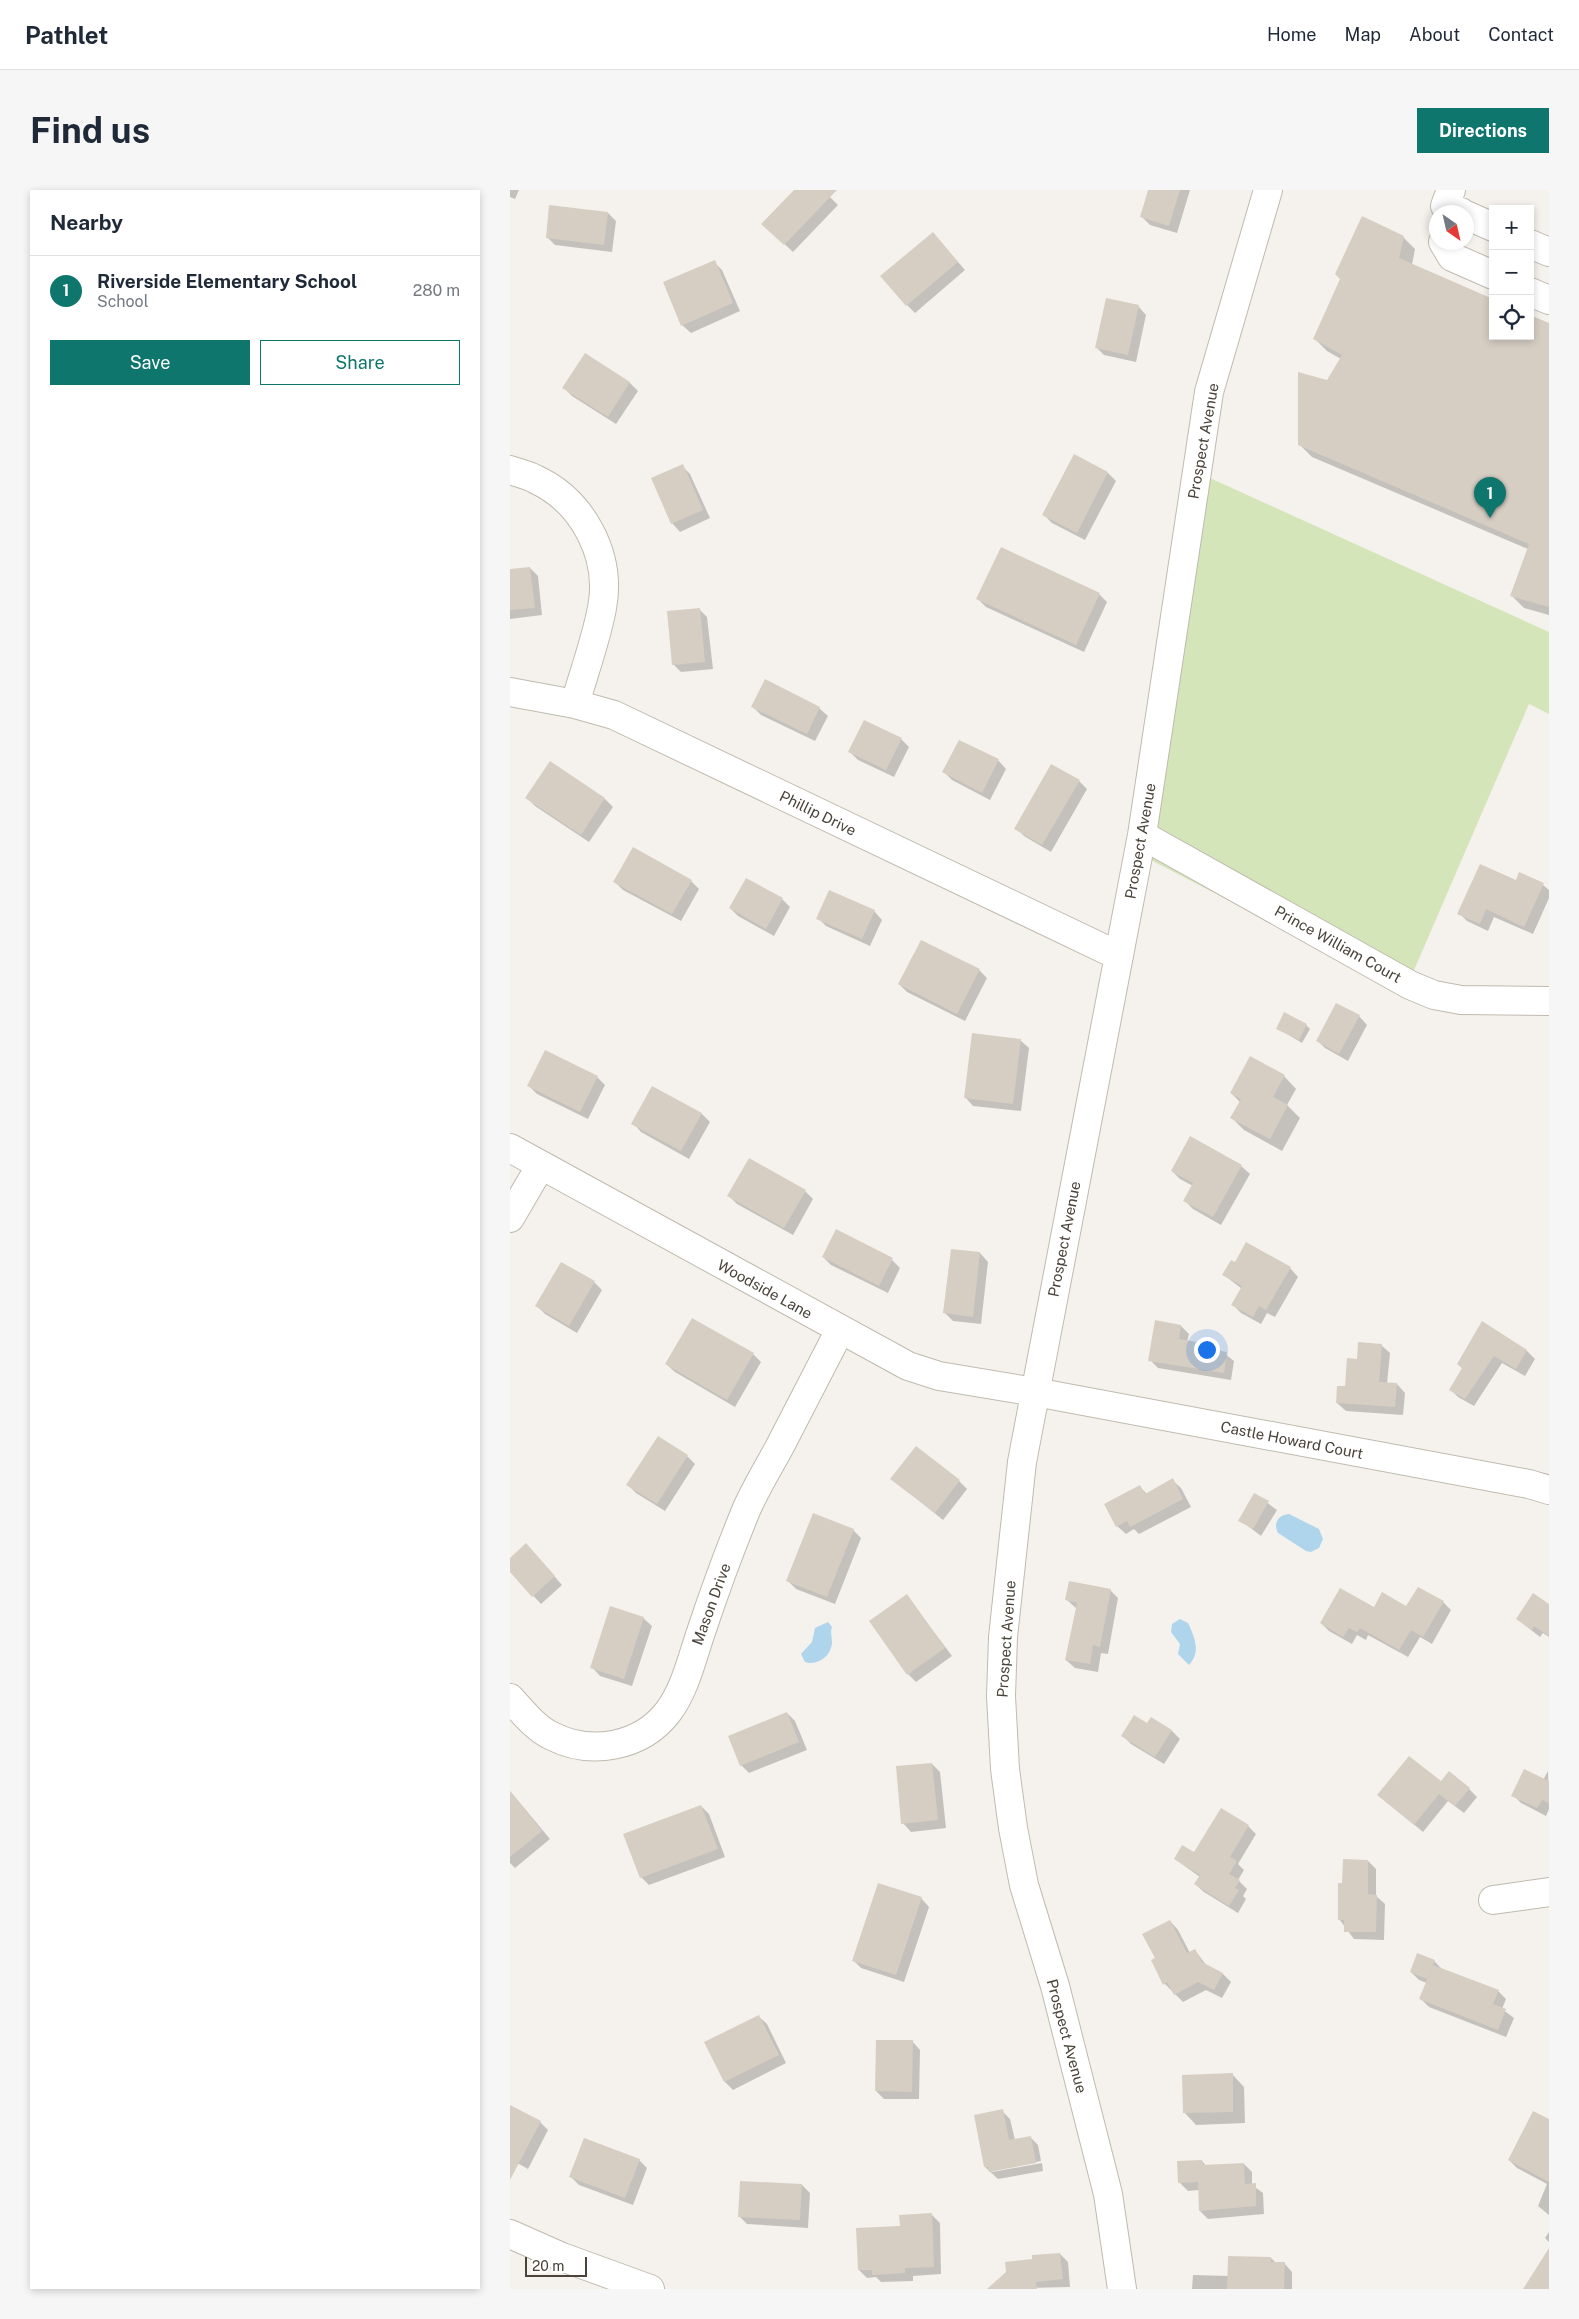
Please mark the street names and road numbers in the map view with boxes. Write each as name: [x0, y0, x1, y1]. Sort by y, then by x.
street label: Prospect Avenue: [1184, 382, 1222, 500]
street label: Prospect Avenue: [1121, 782, 1159, 900]
street label: Phillip Drive: [777, 787, 859, 839]
street label: Prince William Court: [1272, 902, 1404, 986]
street label: Prospect Avenue: [1044, 1180, 1084, 1298]
street label: Woodside Lane: [715, 1256, 815, 1322]
street label: Castle Howard Court: [1219, 1418, 1365, 1462]
street label: Mason Drive: [688, 1561, 734, 1647]
street label: Prospect Avenue: [993, 1580, 1019, 1698]
street label: Prospect Avenue: [1044, 1977, 1090, 2095]

